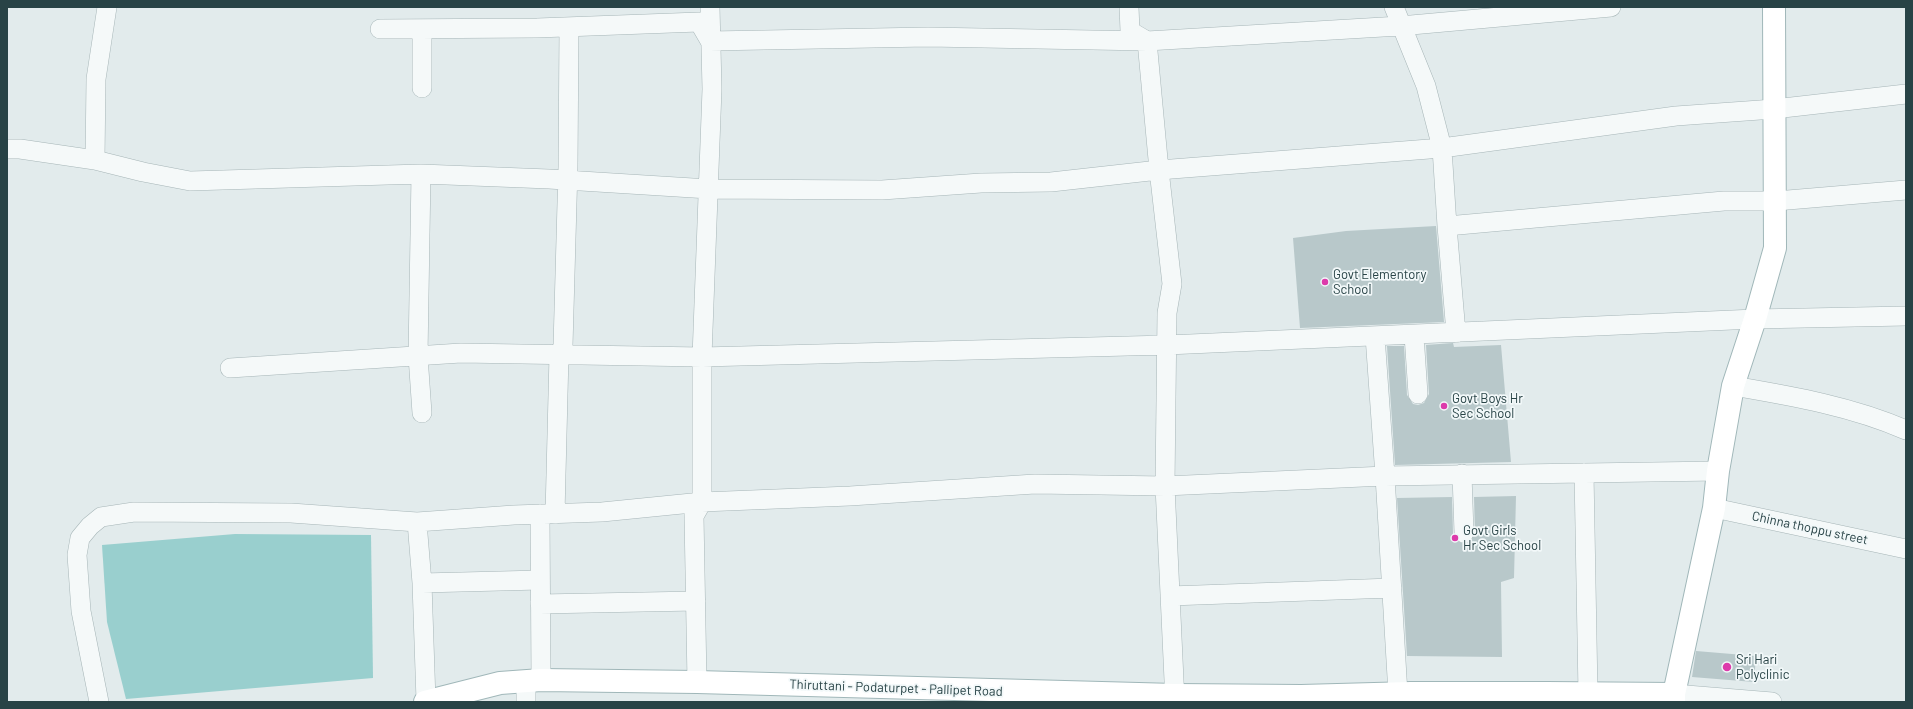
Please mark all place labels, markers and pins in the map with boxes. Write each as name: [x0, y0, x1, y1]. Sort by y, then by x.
place label: Govt Elementory School: [1333, 267, 1426, 298]
marker: Govt Elementory School: [1320, 277, 1330, 287]
place label: Govt Boys Hr Sec School: [1452, 391, 1523, 422]
marker: Govt Boys Hr Sec School: [1439, 401, 1449, 411]
place label: Govt Girls Hr Sec School: [1463, 523, 1541, 554]
marker: Govt Girls Hr Sec School: [1450, 533, 1460, 543]
place label: Sri Hari Polyclinic: [1736, 652, 1789, 683]
marker: Sri Hari Polyclinic: [1721, 661, 1733, 673]

